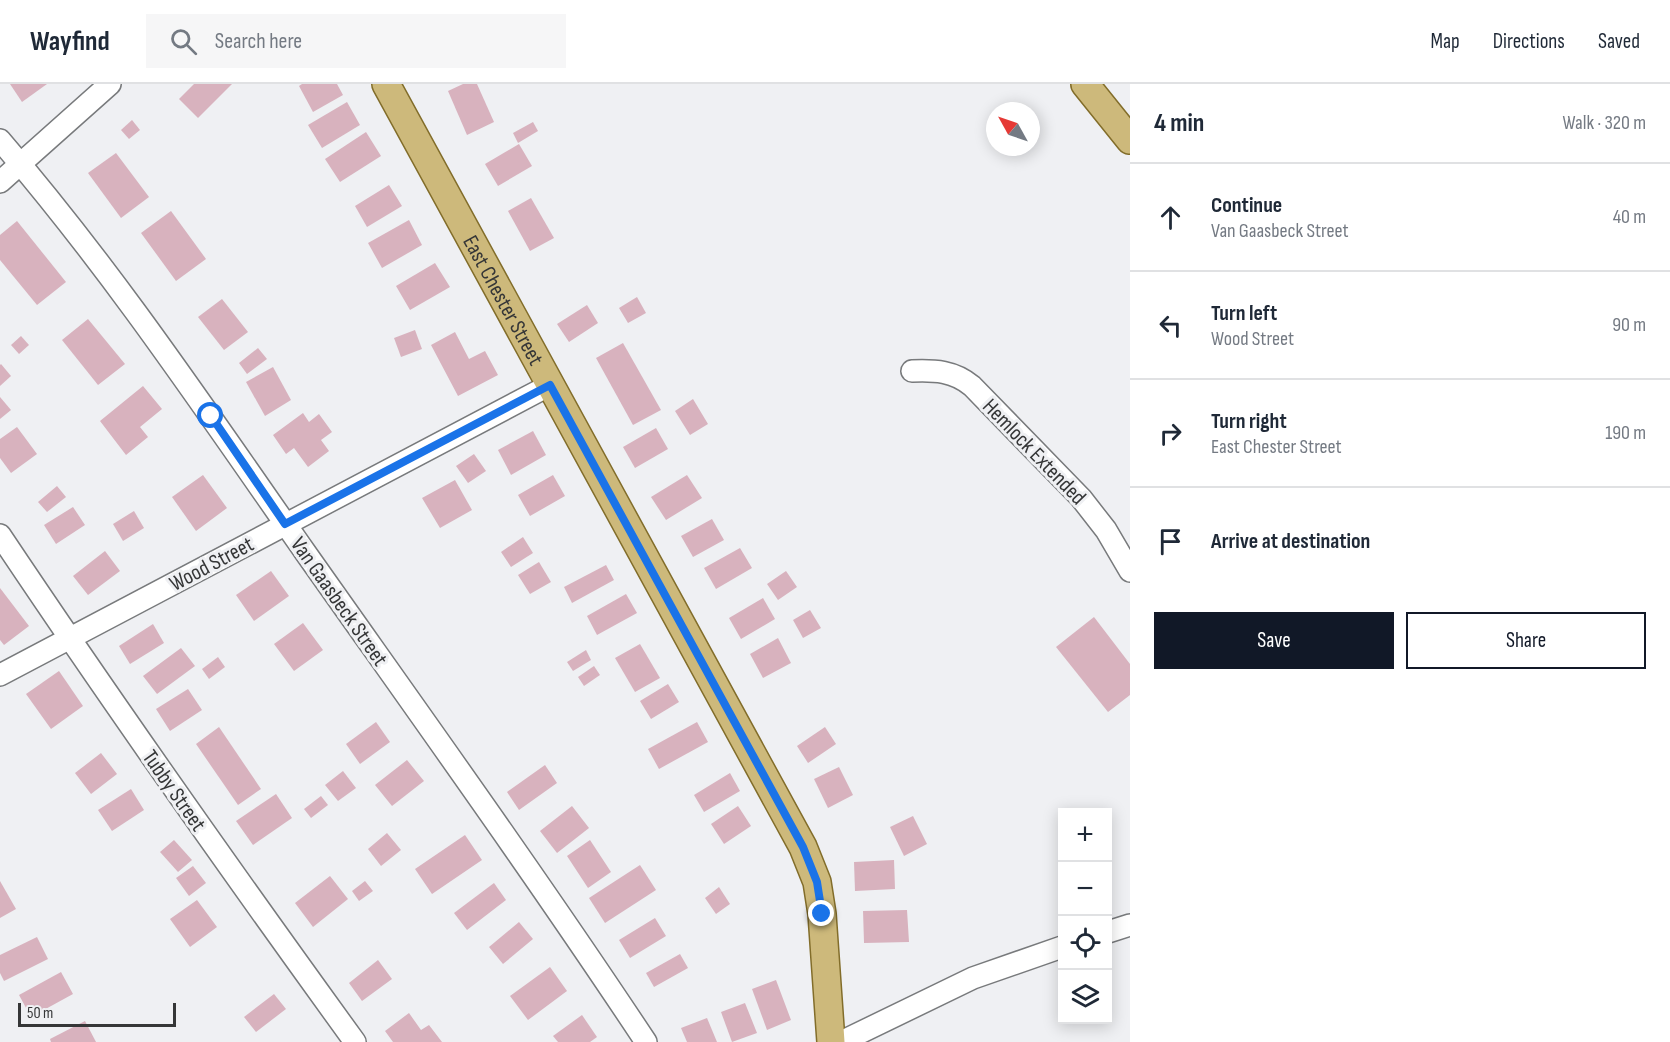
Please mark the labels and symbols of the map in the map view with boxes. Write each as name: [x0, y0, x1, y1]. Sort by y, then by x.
north arrow: [986, 102, 1040, 156]
street label: East Chester Street: [456, 231, 549, 370]
street label: Hemlock Extended: [977, 393, 1091, 511]
route start: [197, 402, 223, 428]
street label: Wood Street: [165, 531, 259, 598]
street label: Van Gaasbeck Street: [284, 532, 393, 672]
street label: Tubby Street: [136, 745, 212, 837]
route end: [808, 900, 834, 926]
scale bar: [18, 1000, 176, 1028]

